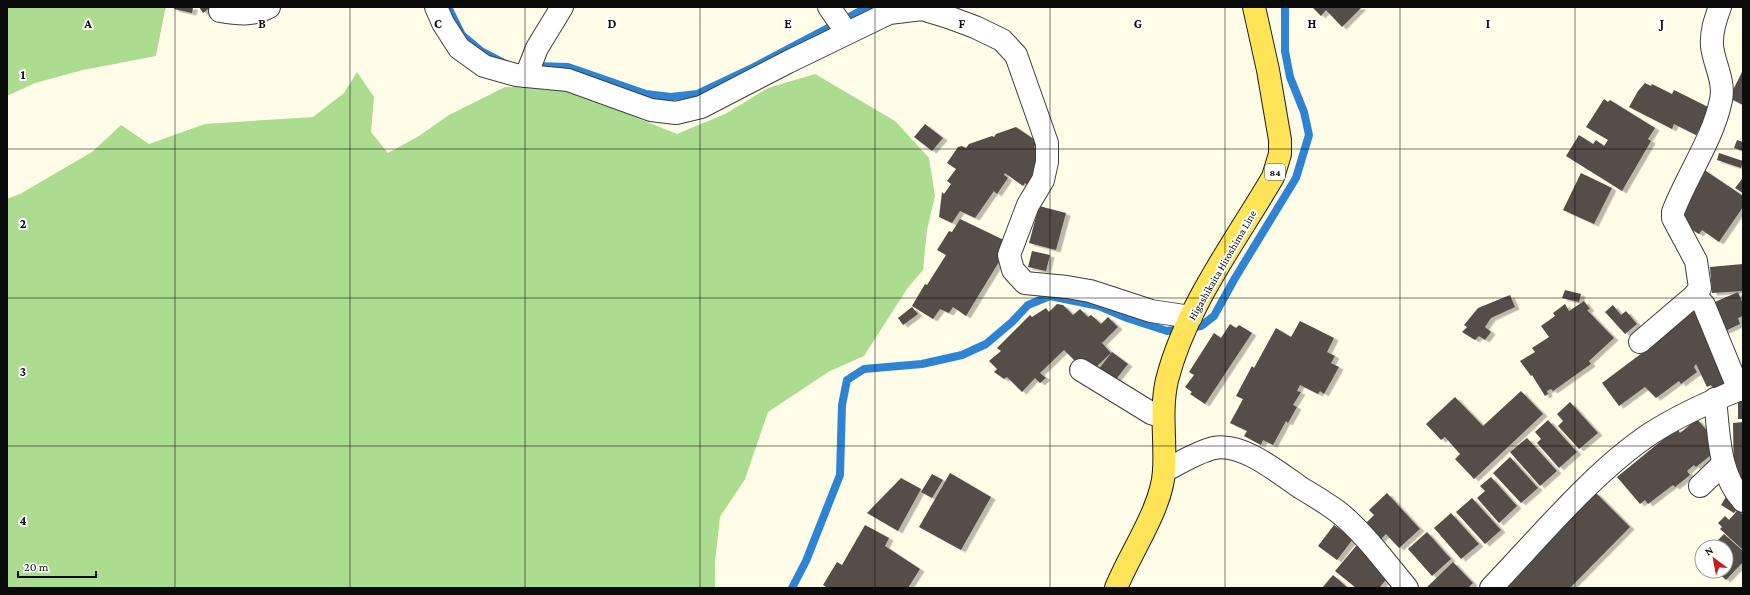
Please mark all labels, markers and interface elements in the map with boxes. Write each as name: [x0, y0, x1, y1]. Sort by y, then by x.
text: A: [83, 16, 92, 31]
text: B: [258, 16, 266, 31]
text: C: [434, 16, 442, 31]
text: D: [608, 16, 617, 31]
text: E: [784, 16, 792, 31]
text: F: [959, 16, 966, 31]
text: G: [1134, 16, 1142, 31]
text: H: [1308, 16, 1317, 31]
text: I: [1486, 16, 1490, 31]
text: J: [1658, 16, 1664, 31]
text: 1: [21, 67, 26, 82]
road number: 84: [1265, 164, 1285, 180]
street label: Higashikaita Hiroshima Line: [1186, 208, 1259, 323]
text: 2: [20, 216, 27, 231]
text: 3: [20, 364, 26, 379]
text: 4: [19, 513, 27, 528]
north arrow: [1694, 539, 1734, 579]
text: N: [1702, 543, 1715, 558]
scale bar: [18, 553, 96, 579]
text: 20 m: [24, 560, 49, 574]

